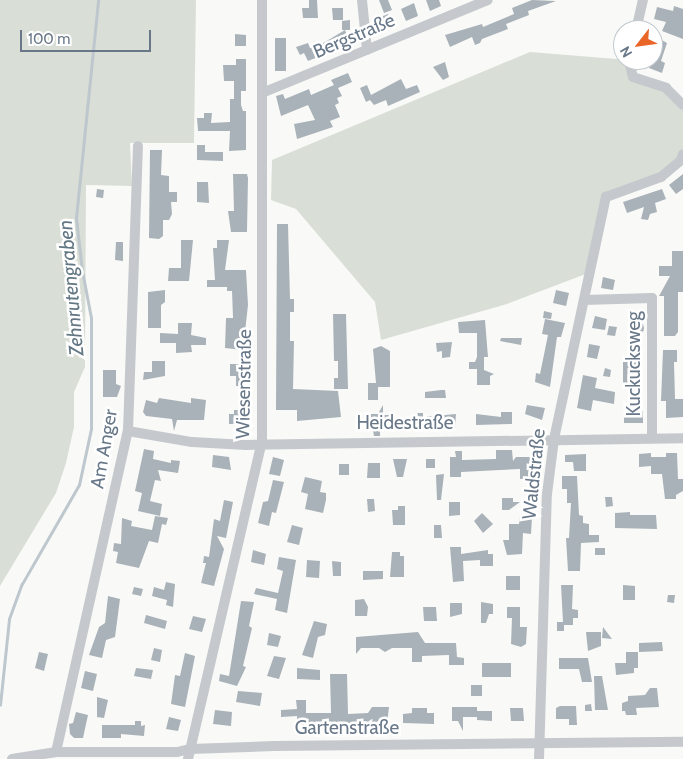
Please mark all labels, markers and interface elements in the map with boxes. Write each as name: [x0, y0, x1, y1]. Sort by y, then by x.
street label: Bergstraße: [310, 9, 398, 63]
scale bar: [22, 20, 154, 52]
north arrow: [613, 20, 663, 70]
text: 100 m: [28, 30, 70, 48]
text: N: [616, 43, 636, 61]
water label: Zehnrutengraben: [53, 219, 89, 357]
street label: Kuckucksweg: [623, 311, 645, 417]
street label: Wiesenstraße: [232, 329, 256, 439]
street label: Am Anger: [86, 408, 122, 490]
street label: Heidestraße: [356, 412, 454, 434]
street label: Waldstraße: [518, 427, 550, 521]
street label: Gartenstraße: [295, 717, 399, 739]

